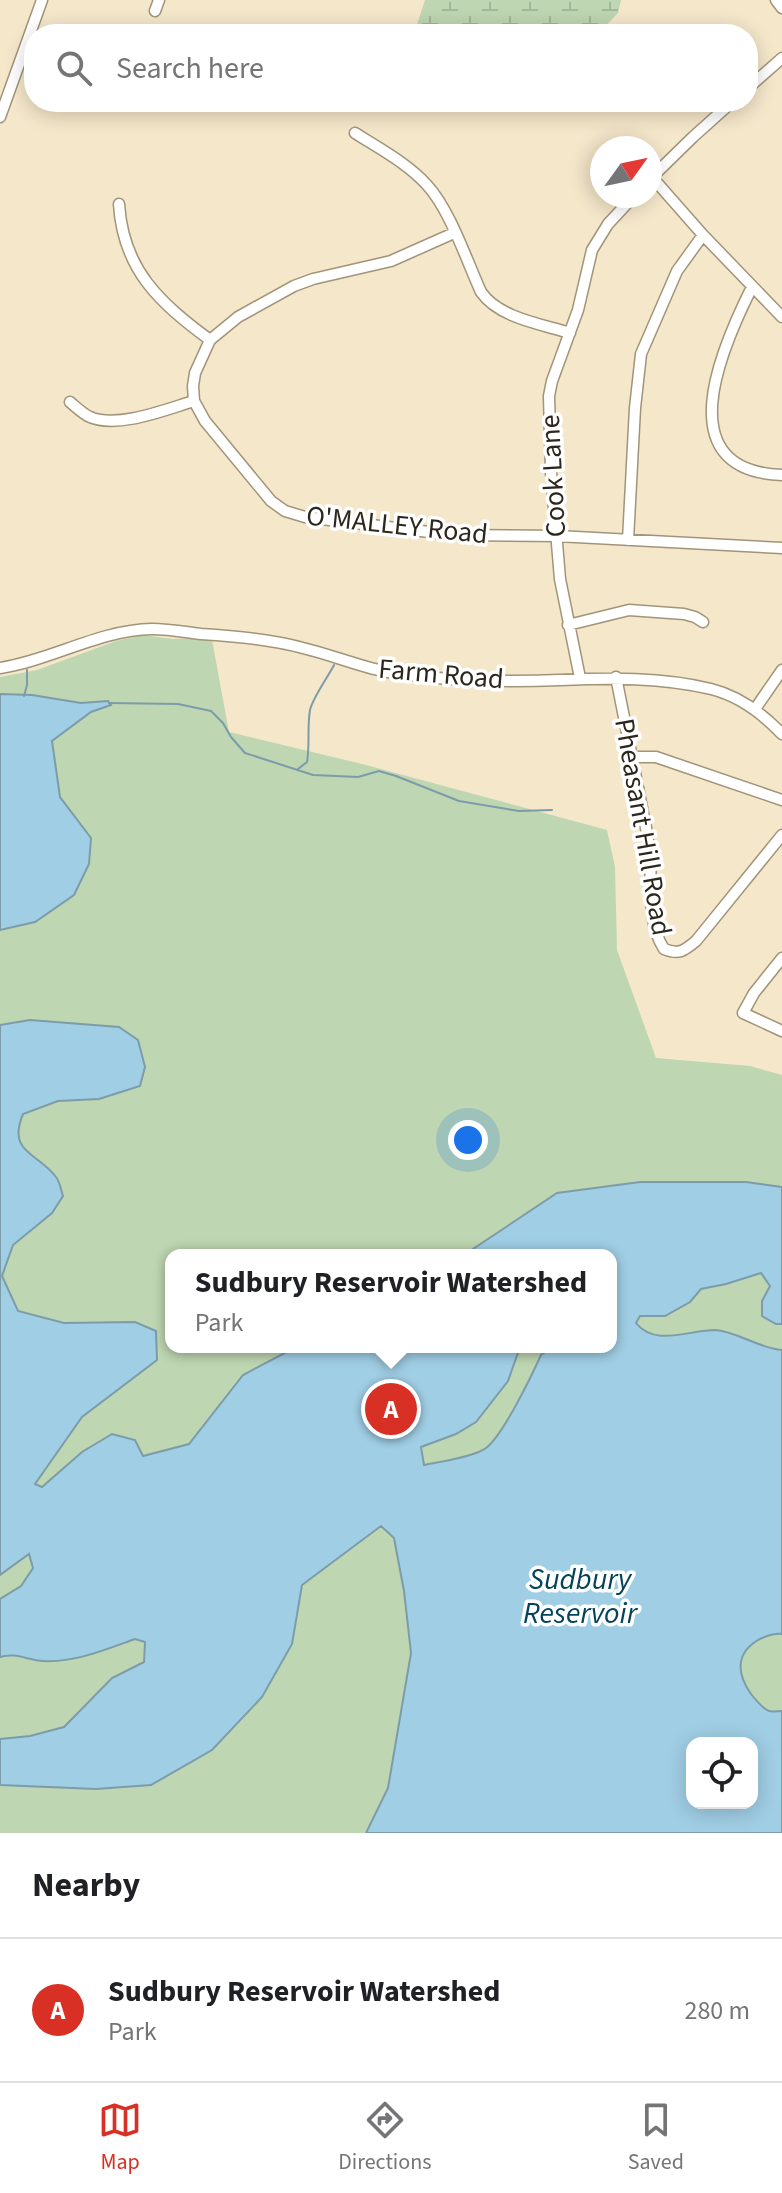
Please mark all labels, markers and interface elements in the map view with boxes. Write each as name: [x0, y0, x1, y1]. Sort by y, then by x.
search box: [24, 24, 758, 112]
icon: search: [52, 46, 96, 90]
text: Search here: [116, 47, 264, 90]
north arrow: [590, 136, 662, 208]
street label: Cook Lane: [530, 414, 576, 538]
street label: O'MALLEY Road: [304, 496, 490, 554]
street label: Farm Road: [377, 649, 505, 699]
street label: Pheasant Hill Road: [604, 715, 682, 939]
your location: [448, 1120, 488, 1160]
popup: [165, 1249, 617, 1353]
text: Sudbury Reservoir Watershed: [195, 1261, 587, 1304]
text: Park: [195, 1304, 243, 1341]
pin: A: [365, 1379, 417, 1439]
water label: Sudbury Reservoir: [523, 1558, 639, 1635]
map controls: [686, 1737, 758, 1809]
button: locate: [686, 1737, 758, 1809]
text: Nearby: [32, 1861, 140, 1910]
text: Sudbury Reservoir Watershed: [108, 1970, 500, 2013]
text: A: [51, 1992, 65, 2029]
text: 280 m: [684, 1992, 750, 2029]
text: Park: [108, 2013, 157, 2050]
tab: Map: [98, 2098, 142, 2178]
tab: Directions: [338, 2098, 431, 2178]
tab: Saved: [628, 2098, 684, 2178]

